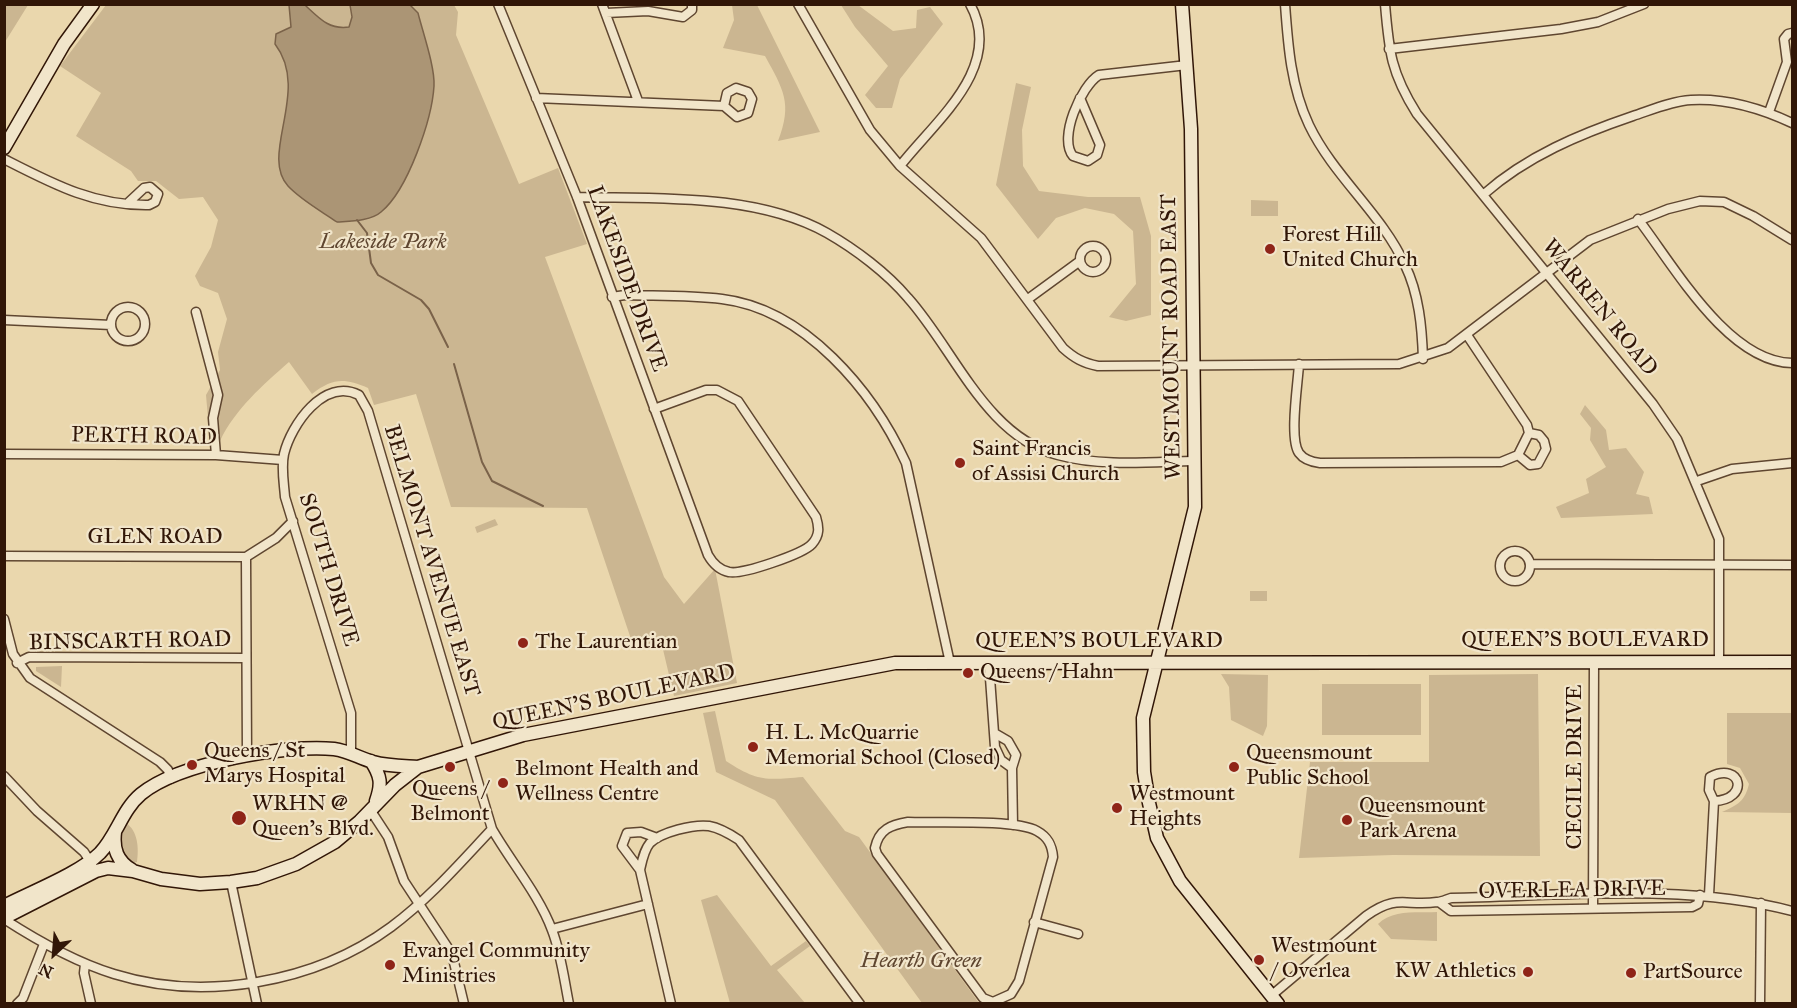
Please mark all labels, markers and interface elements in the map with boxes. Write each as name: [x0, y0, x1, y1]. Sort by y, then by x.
street label: LAKESIDE DRIVE: [580, 182, 672, 376]
street label: WESTMOUNT ROAD EAST: [1156, 194, 1188, 480]
place label: Forest Hill United Church: [1282, 223, 1418, 274]
park label: Lakeside Park: [319, 230, 447, 256]
street label: WARREN ROAD: [1536, 234, 1662, 382]
marker: Forest Hill United Church: [1263, 242, 1277, 256]
street label: BELMONT AVENUE EAST: [377, 422, 485, 700]
street label: PERTH ROAD: [71, 423, 217, 451]
place label: Saint Francis of Assisi Church: [972, 437, 1120, 488]
marker: Saint Francis of Assisi Church: [953, 456, 967, 470]
street label: SOUTH DRIVE: [292, 490, 364, 650]
street label: GLEN ROAD: [87, 525, 223, 551]
street label: BINSCARTH ROAD: [29, 627, 231, 657]
street label: QUEEN'S BOULEVARD: [1461, 628, 1709, 654]
street label: QUEEN'S BOULEVARD: [975, 629, 1223, 655]
place label: The Laurentian: [535, 630, 678, 656]
marker: The Laurentian: [516, 636, 530, 650]
street label: QUEEN'S BOULEVARD: [490, 659, 738, 737]
place label: Queens / Hahn: [980, 660, 1113, 686]
marker: Queens / Hahn: [961, 666, 975, 680]
street label: CECILE DRIVE: [1563, 684, 1589, 850]
place label: H. L. McQuarrie Memorial School (Closed): [765, 721, 1000, 772]
place label: Queens / St Marys Hospital: [204, 739, 345, 790]
marker: H. L. McQuarrie Memorial School (Closed): [746, 740, 760, 754]
place label: Queensmount Public School: [1246, 741, 1372, 792]
place label: Belmont Health and Wellness Centre: [515, 757, 699, 808]
marker: Queens / St Marys Hospital: [185, 758, 199, 772]
marker: Queens / Belmont: [443, 760, 457, 774]
marker: Queensmount Public School: [1227, 760, 1241, 774]
marker: Belmont Health and Wellness Centre: [496, 776, 510, 790]
place label: Queens / Belmont: [411, 777, 489, 828]
place label: Westmount Heights: [1129, 782, 1235, 834]
place label: WRHN @ Queen’s Blvd.: [252, 792, 374, 843]
place label: Queensmount Park Arena: [1359, 794, 1486, 846]
marker: Westmount Heights: [1110, 801, 1124, 815]
marker: WRHN @ Queen’s Blvd.: [230, 809, 248, 827]
marker: Queensmount Park Arena: [1340, 813, 1354, 827]
street label: OVERLEA DRIVE: [1478, 876, 1666, 906]
north arrow: [24, 924, 84, 984]
place label: Westmount / Overlea: [1271, 934, 1377, 986]
place label: Evangel Community Ministries: [402, 939, 590, 990]
park label: Hearth Green: [860, 949, 982, 975]
marker: Westmount / Overlea: [1252, 953, 1266, 967]
marker: Evangel Community Ministries: [383, 958, 397, 972]
text: N: [36, 959, 56, 982]
place label: KW Athletics: [1394, 959, 1516, 985]
place label: PartSource: [1643, 960, 1743, 986]
marker: KW Athletics: [1521, 965, 1535, 979]
marker: PartSource: [1624, 966, 1638, 980]

